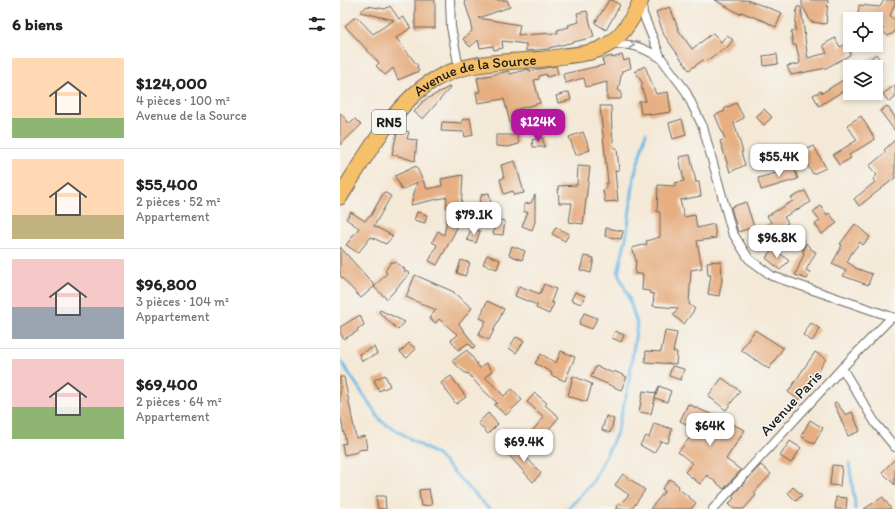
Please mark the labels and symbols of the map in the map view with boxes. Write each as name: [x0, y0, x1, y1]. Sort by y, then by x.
one-way arrow: [629, 41, 636, 49]
street label: Avenue de la Source: [410, 51, 537, 100]
pin: $124K: [510, 109, 566, 143]
road number: RN5: [372, 110, 406, 134]
pin: $55.4K: [746, 144, 812, 178]
pin: $79.1K: [441, 202, 507, 236]
pin: $96.8K: [744, 225, 810, 259]
street label: Avenue Paris: [756, 366, 826, 439]
pin: $64K: [686, 413, 734, 447]
pin: $69.4K: [491, 429, 557, 463]

